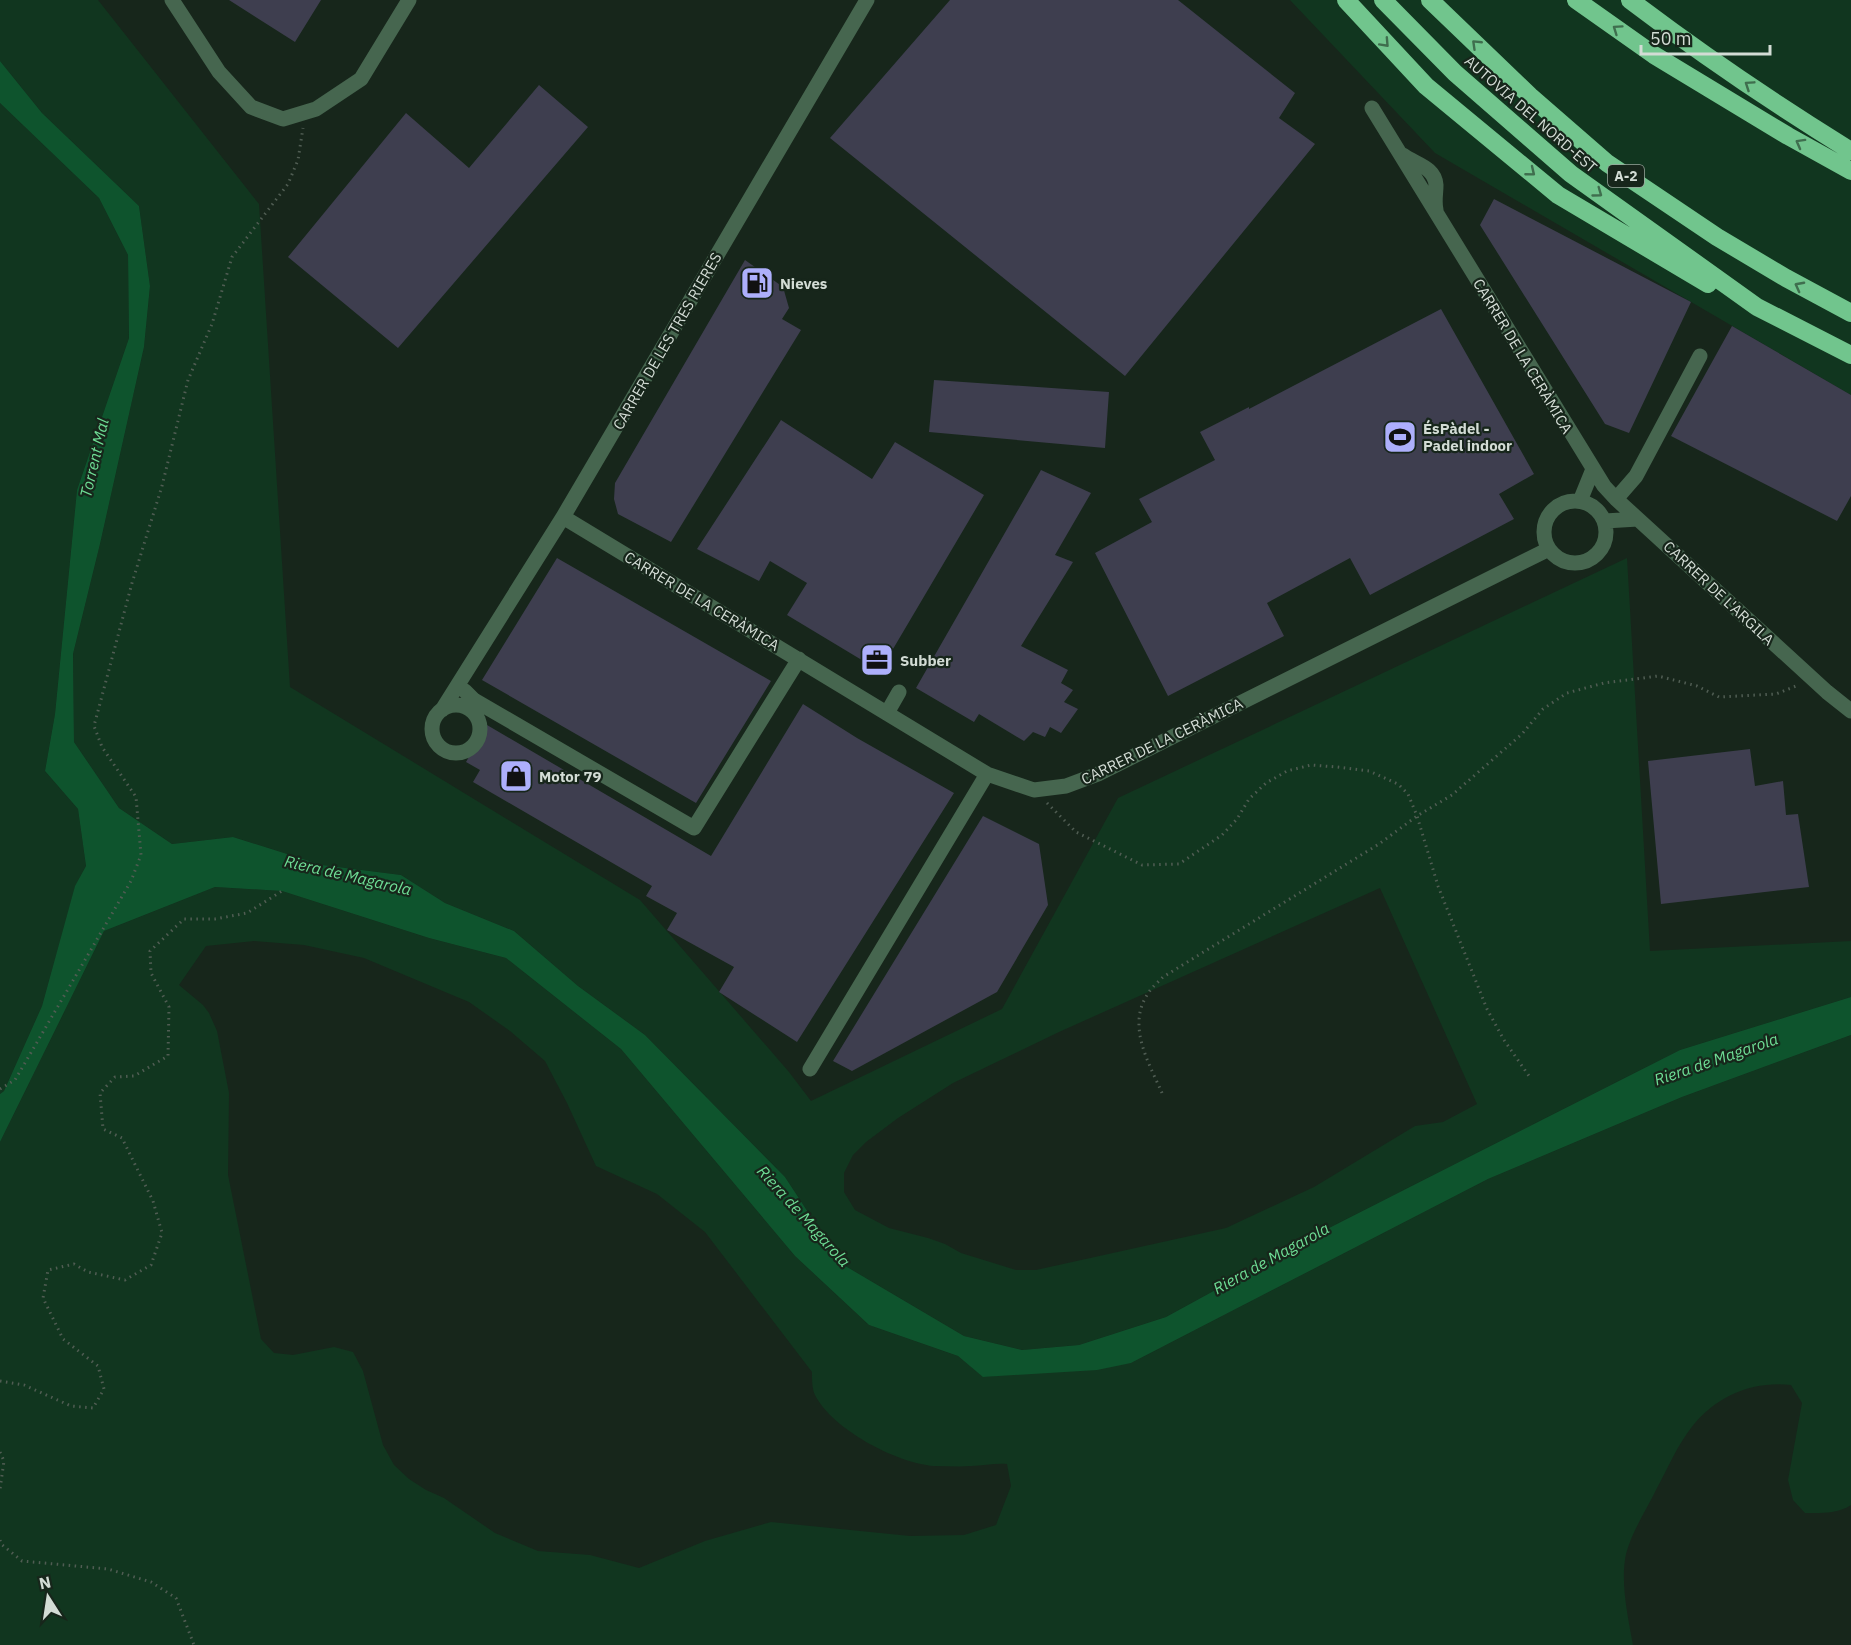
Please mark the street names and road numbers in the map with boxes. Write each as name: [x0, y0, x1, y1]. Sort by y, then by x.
street label: AUTOVIA DEL NORD-EST: [1461, 51, 1601, 177]
road number: A-2: [1608, 165, 1644, 187]
street label: CARRER DE LES TRES RIERES: [608, 249, 726, 433]
street label: CARRER DE LA CERÀMICA: [1469, 275, 1577, 437]
street label: CARRER DE L'ARGILA: [1660, 537, 1779, 650]
street label: CARRER DE LA CERÀMICA: [621, 547, 783, 655]
street label: CARRER DE LA CERÀMICA: [1078, 693, 1246, 788]

